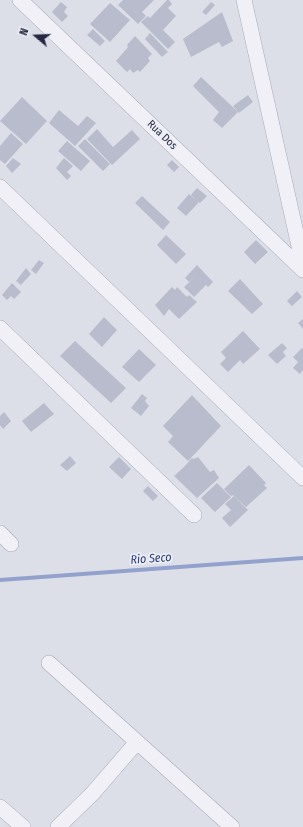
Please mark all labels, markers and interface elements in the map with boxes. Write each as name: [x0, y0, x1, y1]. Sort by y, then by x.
north arrow: [16, 16, 56, 56]
text: N: [17, 27, 31, 37]
street label: Rua Dos: [144, 118, 180, 152]
water label: Rio Seco: [130, 550, 172, 568]

